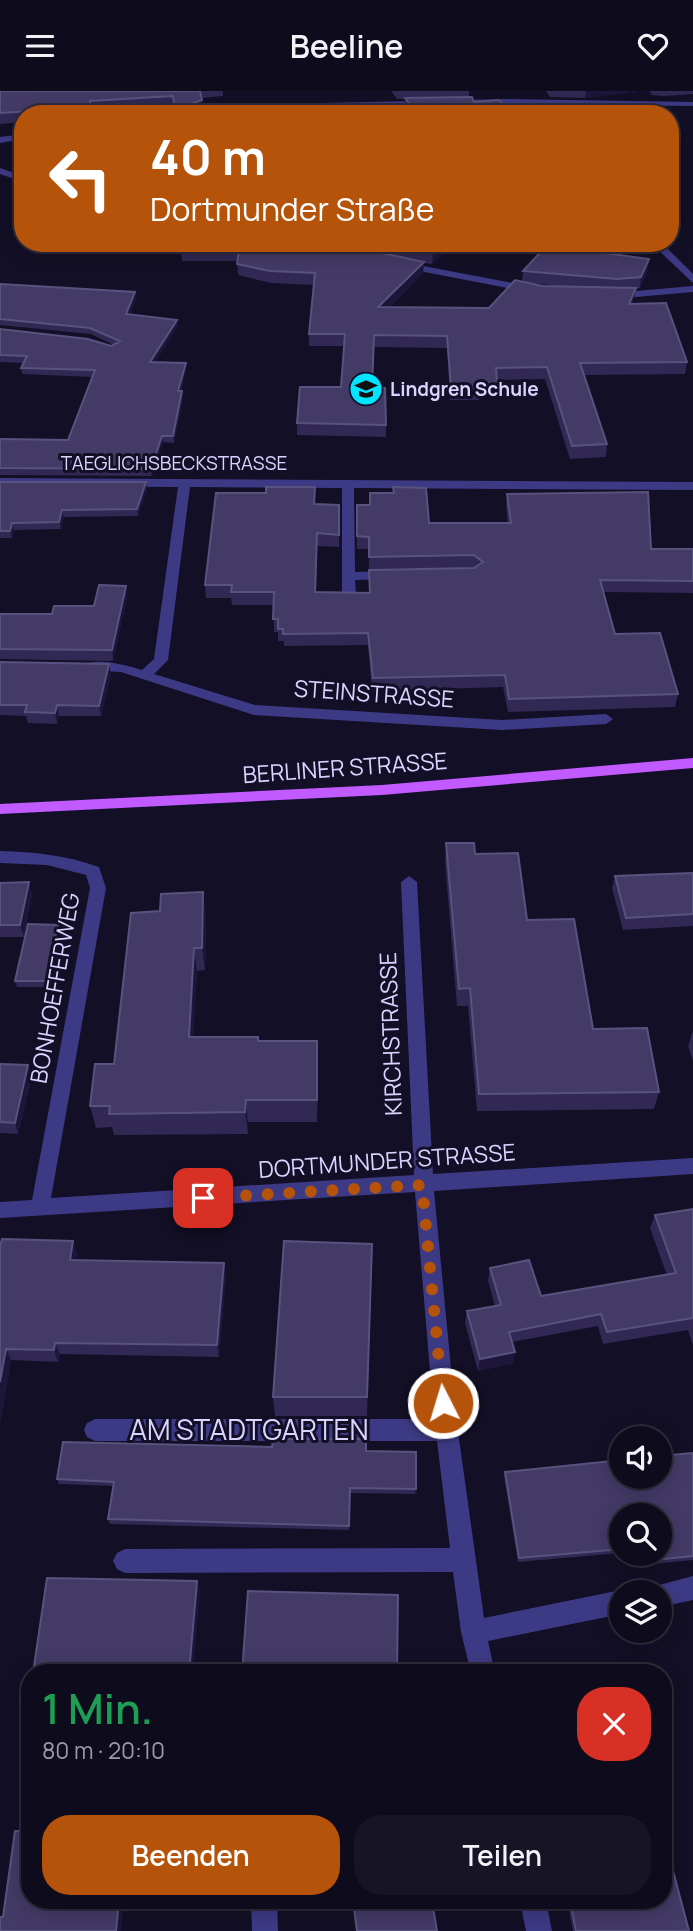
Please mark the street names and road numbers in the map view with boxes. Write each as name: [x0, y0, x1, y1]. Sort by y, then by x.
street label: TAEGLICHSBECKSTRASSE: [61, 450, 287, 476]
street label: STEINSTRASSE: [293, 671, 455, 715]
street label: BERLINER STRASSE: [242, 744, 448, 790]
street label: BONHOEFFERWEG: [22, 890, 87, 1086]
street label: KIRCHSTRASSE: [371, 952, 409, 1116]
street label: DORTMUNDER STRASSE: [257, 1135, 516, 1185]
street label: AM STADTGARTEN: [129, 1410, 369, 1448]

